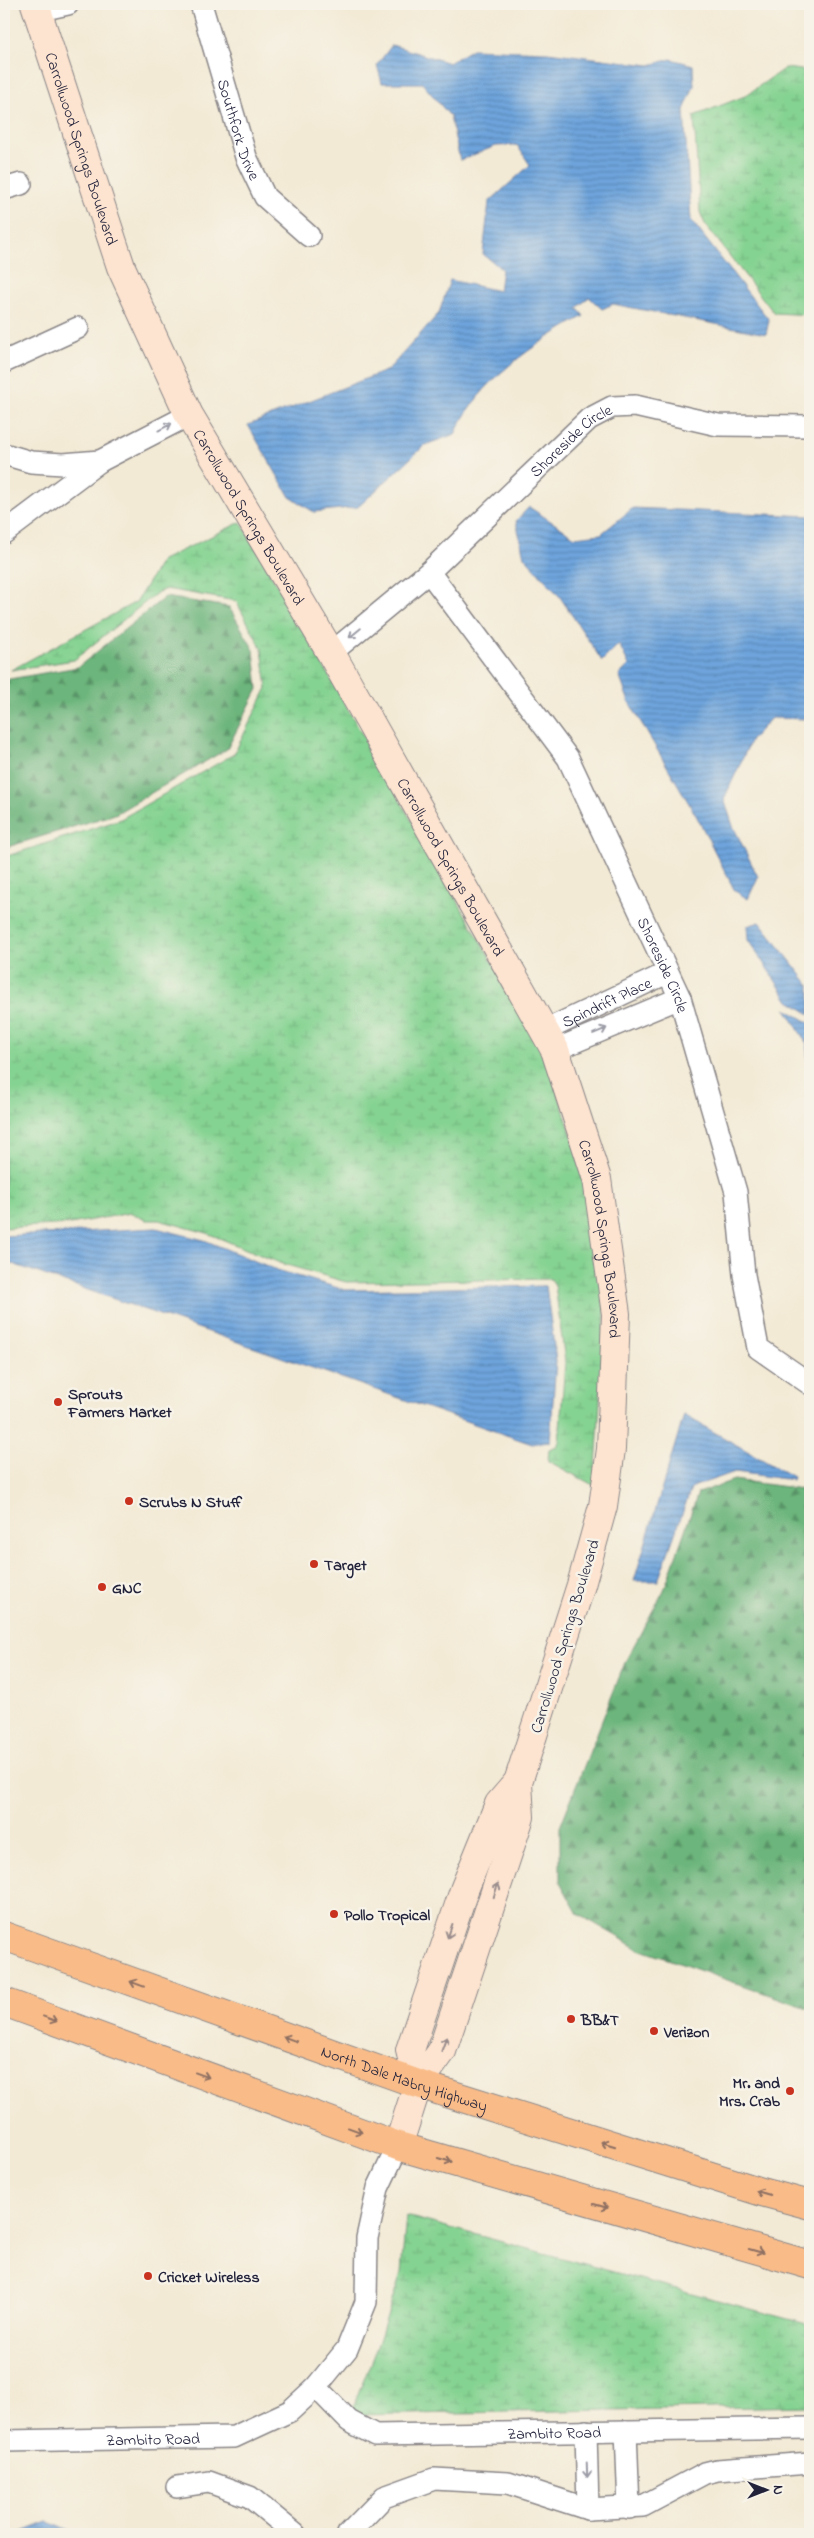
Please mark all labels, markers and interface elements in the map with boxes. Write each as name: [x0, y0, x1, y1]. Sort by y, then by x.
street label: Carrollwood Springs Boulevard: [38, 50, 123, 249]
street label: Southfork Drive: [210, 77, 266, 185]
street label: Shoreside Circle: [525, 399, 618, 484]
one-way arrow: [157, 422, 172, 432]
street label: Carrollwood Springs Boulevard: [186, 425, 310, 610]
one-way arrow: [349, 627, 362, 638]
street label: Carrollwood Springs Boulevard: [390, 774, 510, 961]
street label: Shoreside Circle: [630, 913, 694, 1017]
street label: Spindrift Place: [558, 972, 657, 1035]
one-way arrow: [592, 1026, 607, 1036]
street label: Carrollwood Springs Boulevard: [571, 1137, 626, 1339]
place label: Sprouts Farmers Market: [67, 1383, 172, 1425]
marker: Sprouts Farmers Market: [52, 1396, 64, 1408]
place label: Scrubs N Stuff: [139, 1491, 243, 1515]
marker: Scrubs N Stuff: [123, 1495, 135, 1507]
street label: Carrollwood Springs Boulevard: [525, 1537, 607, 1736]
place label: Target: [324, 1554, 367, 1579]
marker: Target: [308, 1558, 320, 1570]
place label: GNC: [112, 1577, 142, 1601]
marker: GNC: [96, 1581, 108, 1593]
one-way arrow: [492, 1882, 502, 1898]
place label: Pollo Tropical: [344, 1904, 431, 1928]
marker: Pollo Tropical: [328, 1908, 340, 1920]
one-way arrow: [445, 1922, 455, 1938]
one-way arrow: [130, 1979, 145, 1988]
place label: BB&T: [580, 2009, 620, 2033]
marker: BB&T: [565, 2013, 577, 2025]
one-way arrow: [41, 2015, 57, 2024]
place label: Verizon: [663, 2021, 710, 2045]
marker: Verizon: [648, 2025, 660, 2037]
one-way arrow: [283, 2034, 298, 2043]
one-way arrow: [440, 2036, 449, 2052]
street label: North Dale Mabry Highway: [317, 2040, 490, 2119]
one-way arrow: [194, 2071, 209, 2080]
place label: Mr. and Mrs. Crab: [719, 2072, 781, 2114]
marker: Mr. and Mrs. Crab: [784, 2085, 796, 2097]
one-way arrow: [347, 2126, 362, 2135]
one-way arrow: [600, 2139, 616, 2149]
one-way arrow: [436, 2155, 452, 2165]
one-way arrow: [756, 2187, 772, 2197]
one-way arrow: [592, 2201, 608, 2211]
one-way arrow: [748, 2247, 764, 2257]
place label: Cricket Wireless: [158, 2266, 260, 2290]
marker: Cricket Wireless: [142, 2270, 154, 2282]
street label: Zambito Road: [507, 2421, 601, 2447]
street label: Zambito Road: [106, 2428, 200, 2453]
one-way arrow: [583, 2462, 592, 2478]
north arrow: [742, 2466, 792, 2516]
text: N: [767, 2485, 788, 2495]

